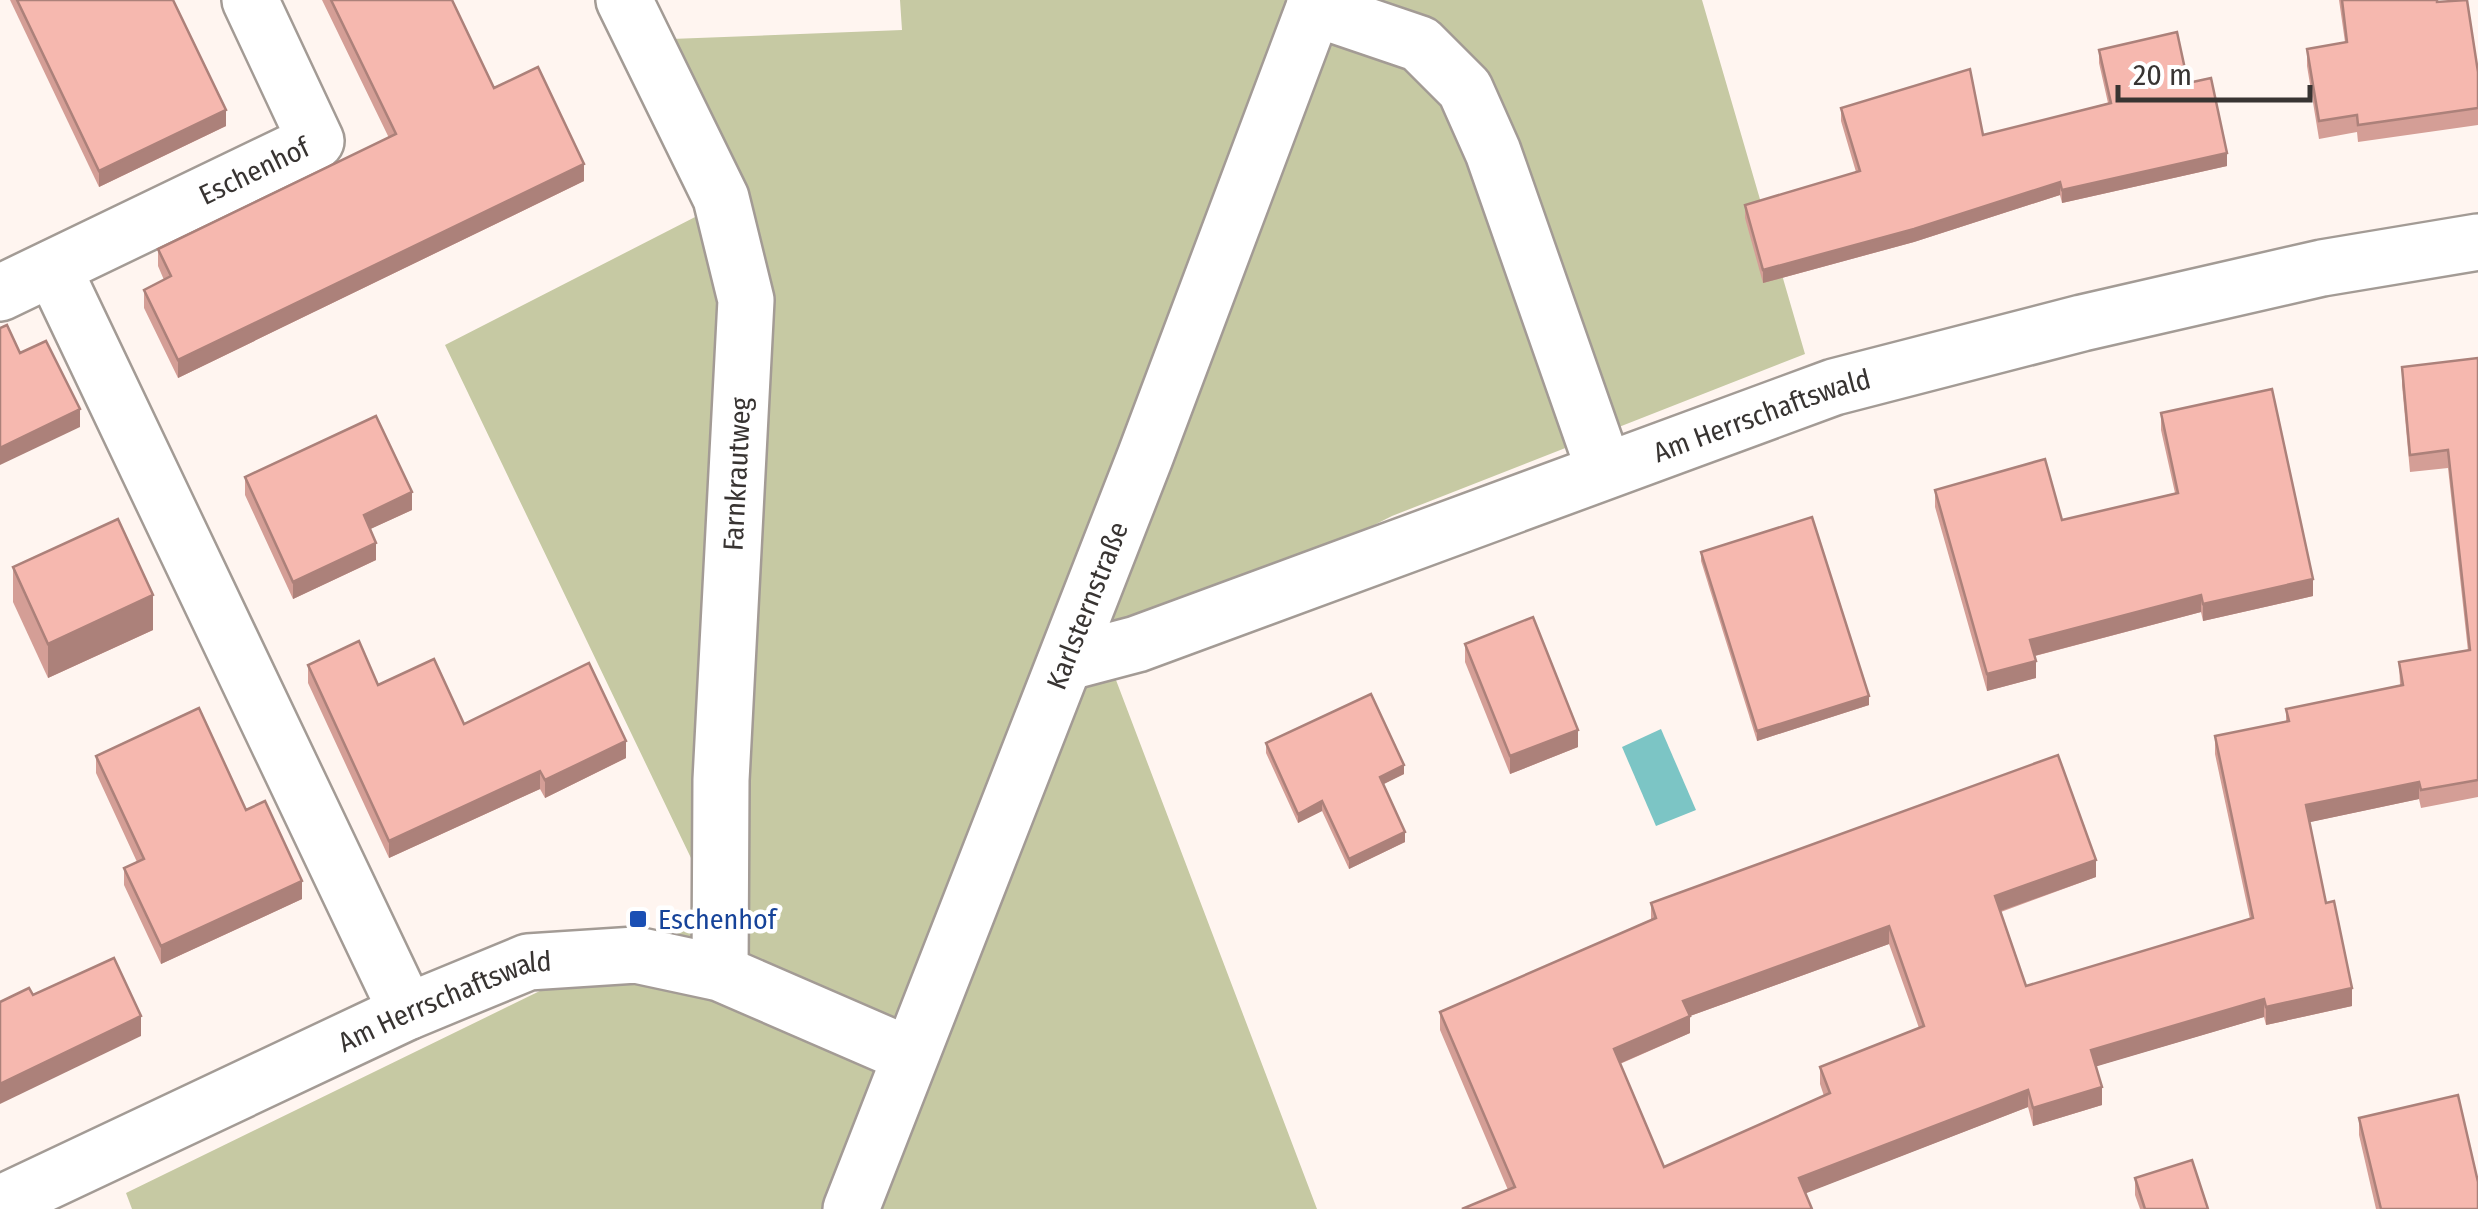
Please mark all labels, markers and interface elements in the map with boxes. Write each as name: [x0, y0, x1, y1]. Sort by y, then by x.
scale bar: [2118, 40, 2310, 102]
text: 20 m: [2133, 57, 2192, 93]
street label: Eschenhof: [194, 129, 317, 211]
street label: Am Herrschaftswald: [1649, 362, 1874, 469]
street label: Farnkrautweg: [717, 396, 758, 552]
street label: Karlsternstraße: [1039, 517, 1135, 694]
place label: Eschenhof: [658, 903, 779, 936]
marker: Eschenhof: [627, 908, 649, 930]
street label: Am Herrschaftswald: [333, 944, 552, 1059]

